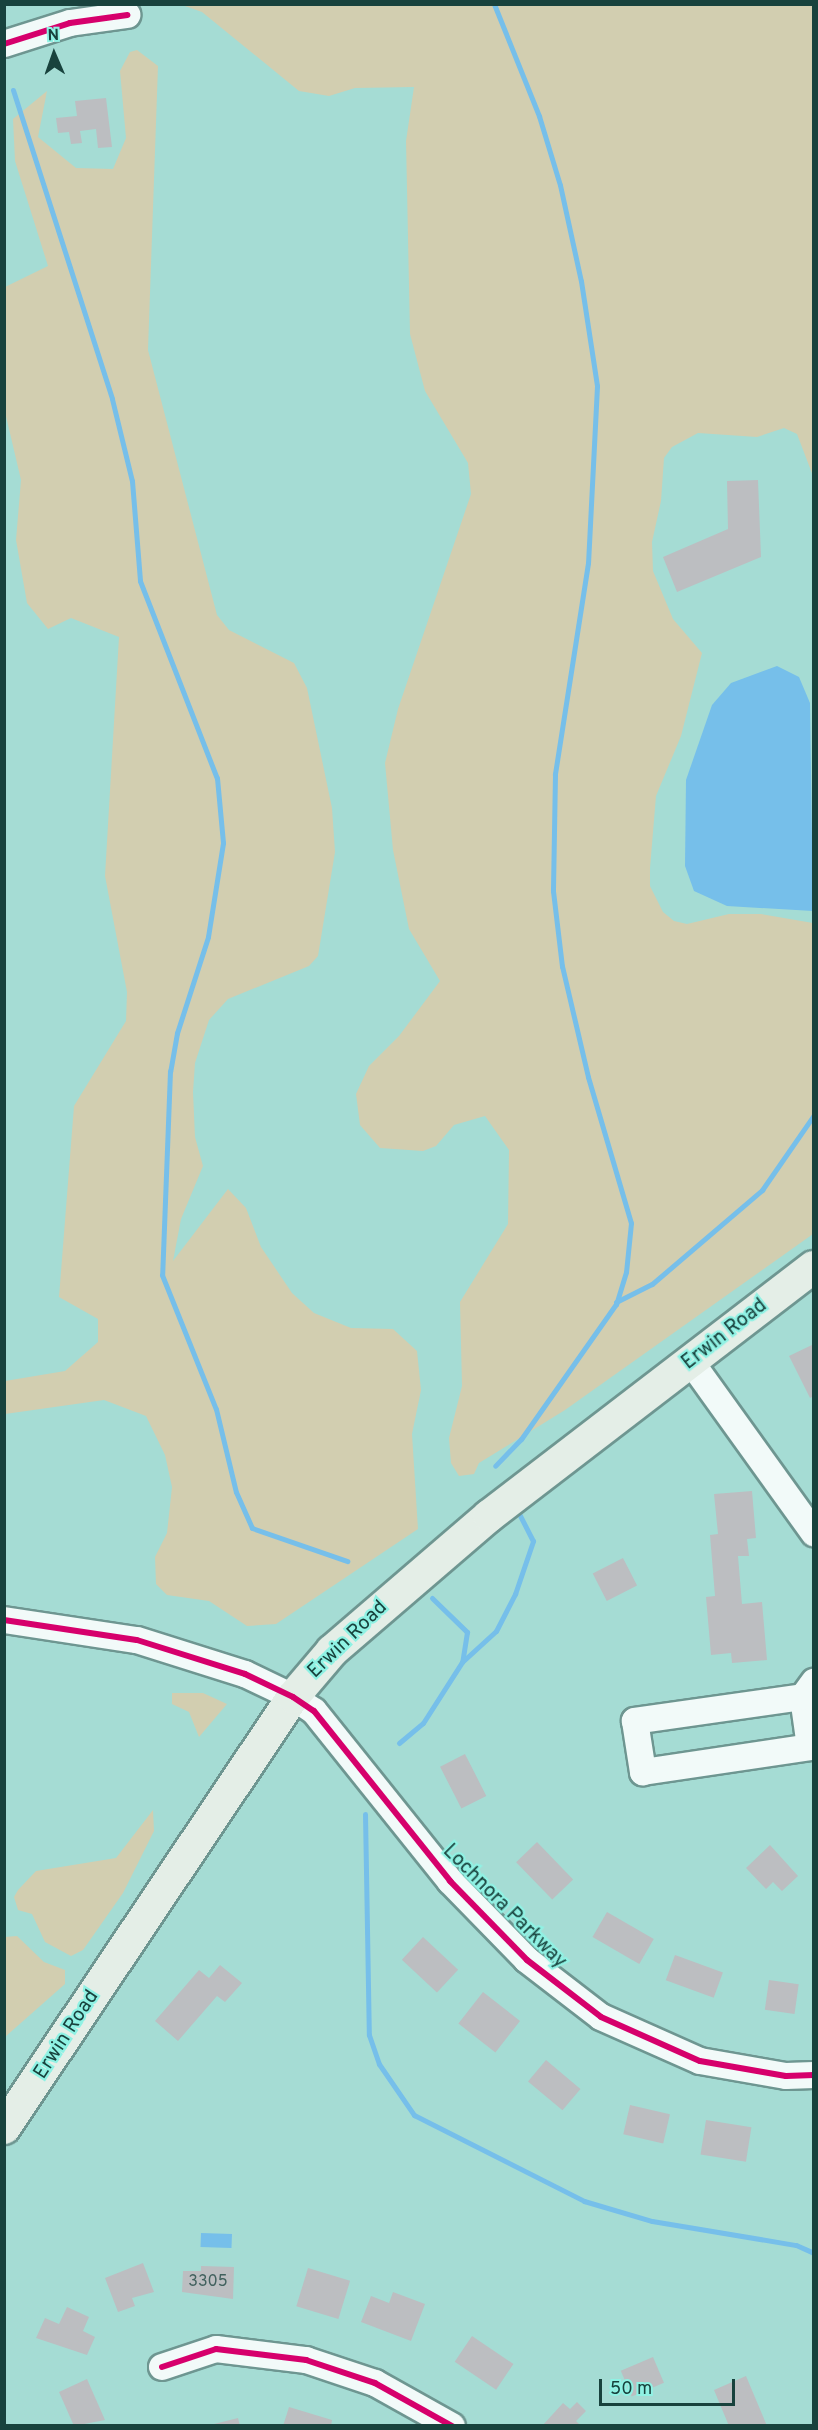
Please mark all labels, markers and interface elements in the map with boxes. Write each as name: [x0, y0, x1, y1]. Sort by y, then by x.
north arrow: [24, 24, 84, 84]
text: N: [47, 26, 59, 46]
street label: Erwin Road: [678, 1294, 772, 1376]
street label: Erwin Road: [303, 1596, 393, 1684]
street label: Lochnora Parkway: [437, 1840, 571, 1974]
street label: Erwin Road: [29, 1986, 105, 2084]
house number: 3305: [188, 2272, 228, 2292]
scale bar: [602, 2367, 738, 2405]
text: 50 m: [610, 2378, 652, 2401]

